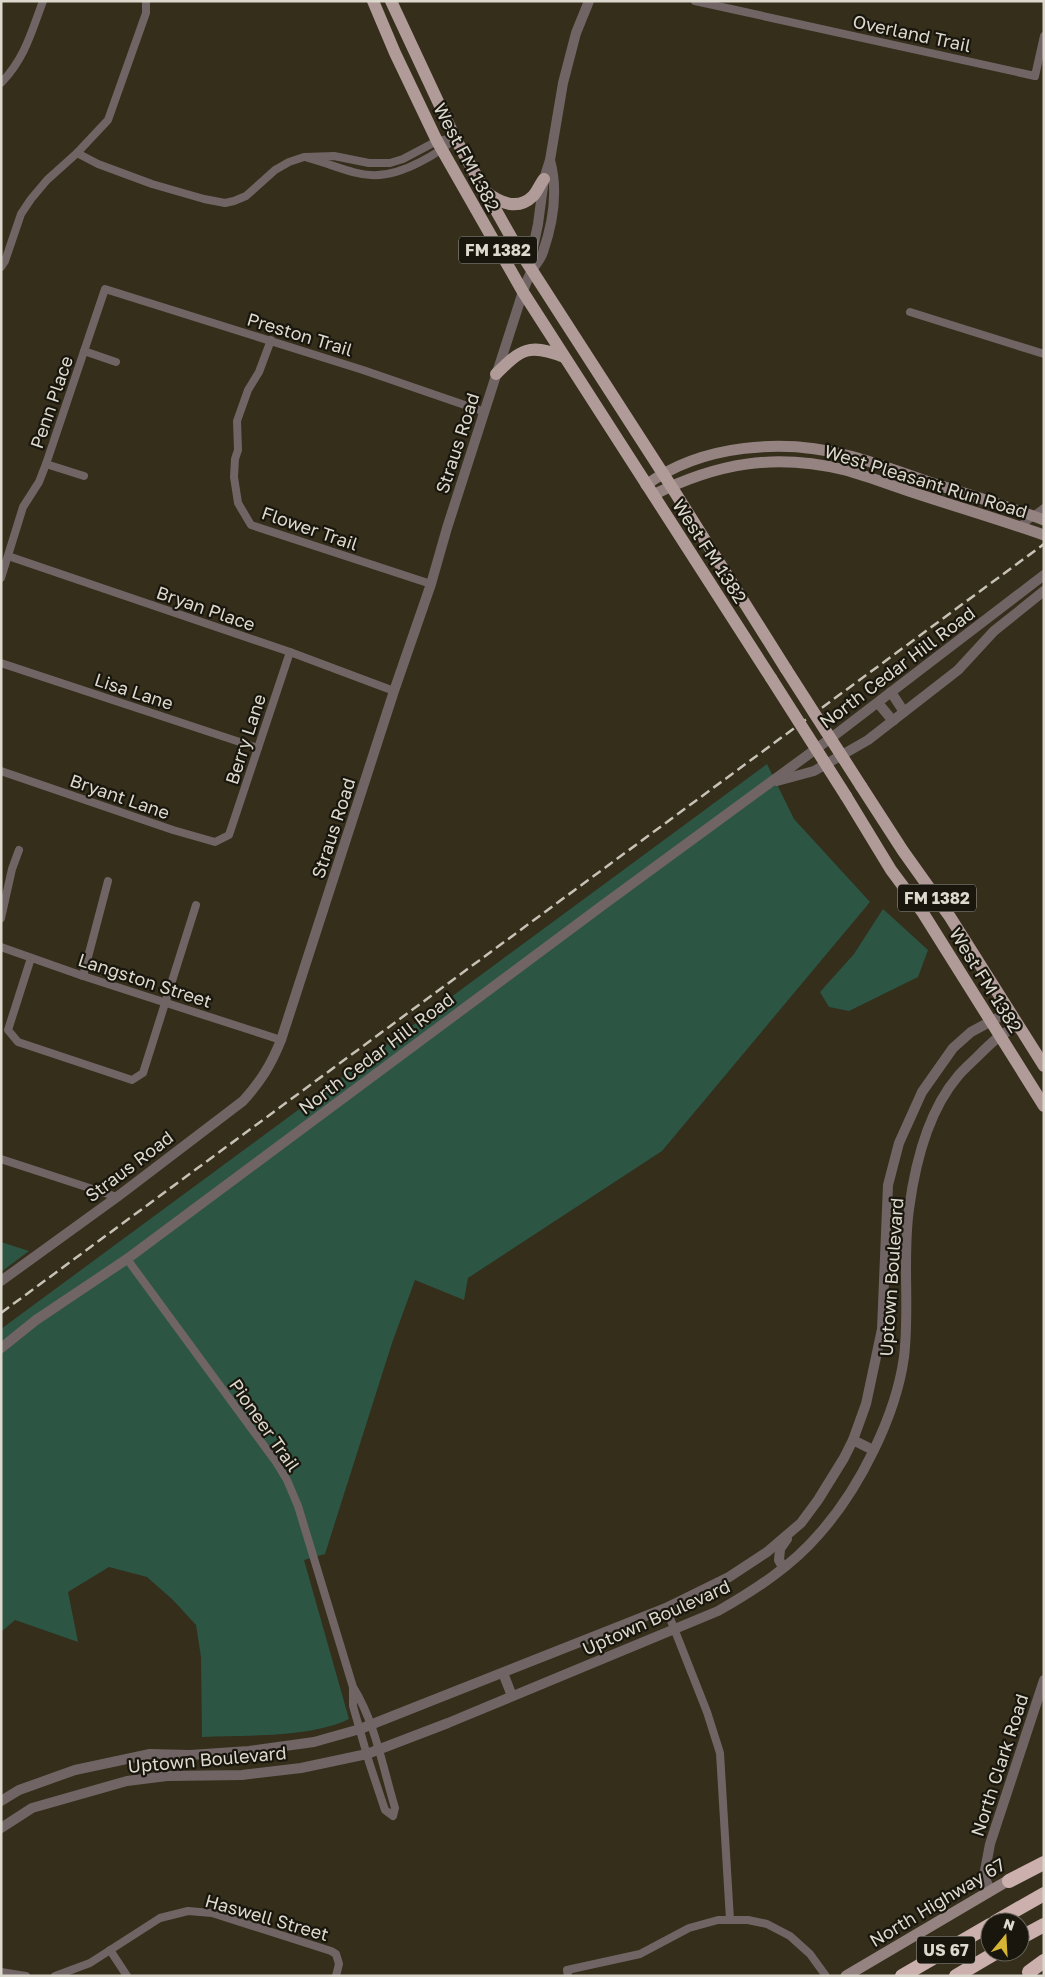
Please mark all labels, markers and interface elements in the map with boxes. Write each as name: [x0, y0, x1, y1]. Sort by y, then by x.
street label: Overland Trail: [851, 10, 973, 56]
street label: West FM 1382: [429, 99, 505, 215]
road number: FM 1382: [459, 236, 537, 264]
street label: Preston Trail: [245, 307, 356, 361]
street label: Penn Place: [25, 353, 77, 451]
street label: Straus Road: [430, 390, 484, 496]
street label: West Pleasant Run Road: [822, 440, 1030, 522]
street label: West FM 1382: [668, 495, 752, 607]
street label: Flower Trail: [259, 501, 361, 555]
street label: Bryan Place: [154, 581, 258, 635]
street label: North Cedar Hill Road: [815, 601, 979, 733]
street label: Lisa Lane: [92, 668, 176, 714]
street label: Berry Lane: [220, 691, 270, 787]
street label: Bryant Lane: [67, 769, 173, 823]
street label: Straus Road: [306, 775, 360, 881]
road number: FM 1382: [898, 884, 976, 911]
street label: West FM 1382: [945, 923, 1027, 1037]
street label: Langston Street: [75, 948, 215, 1012]
street label: North Cedar Hill Road: [294, 987, 458, 1119]
street label: Straus Road: [81, 1126, 177, 1206]
street label: Uptown Boulevard: [874, 1197, 908, 1357]
street label: Pioneer Trail: [225, 1374, 305, 1476]
street label: Uptown Boulevard: [579, 1575, 733, 1659]
street label: North Clark Road: [966, 1691, 1032, 1839]
street label: Uptown Boulevard: [127, 1741, 287, 1777]
street label: North Highway 67: [865, 1853, 1009, 1951]
street label: Haswell Street: [203, 1889, 331, 1945]
north arrow: [980, 1912, 1030, 1962]
road number: US 67: [917, 1936, 975, 1964]

